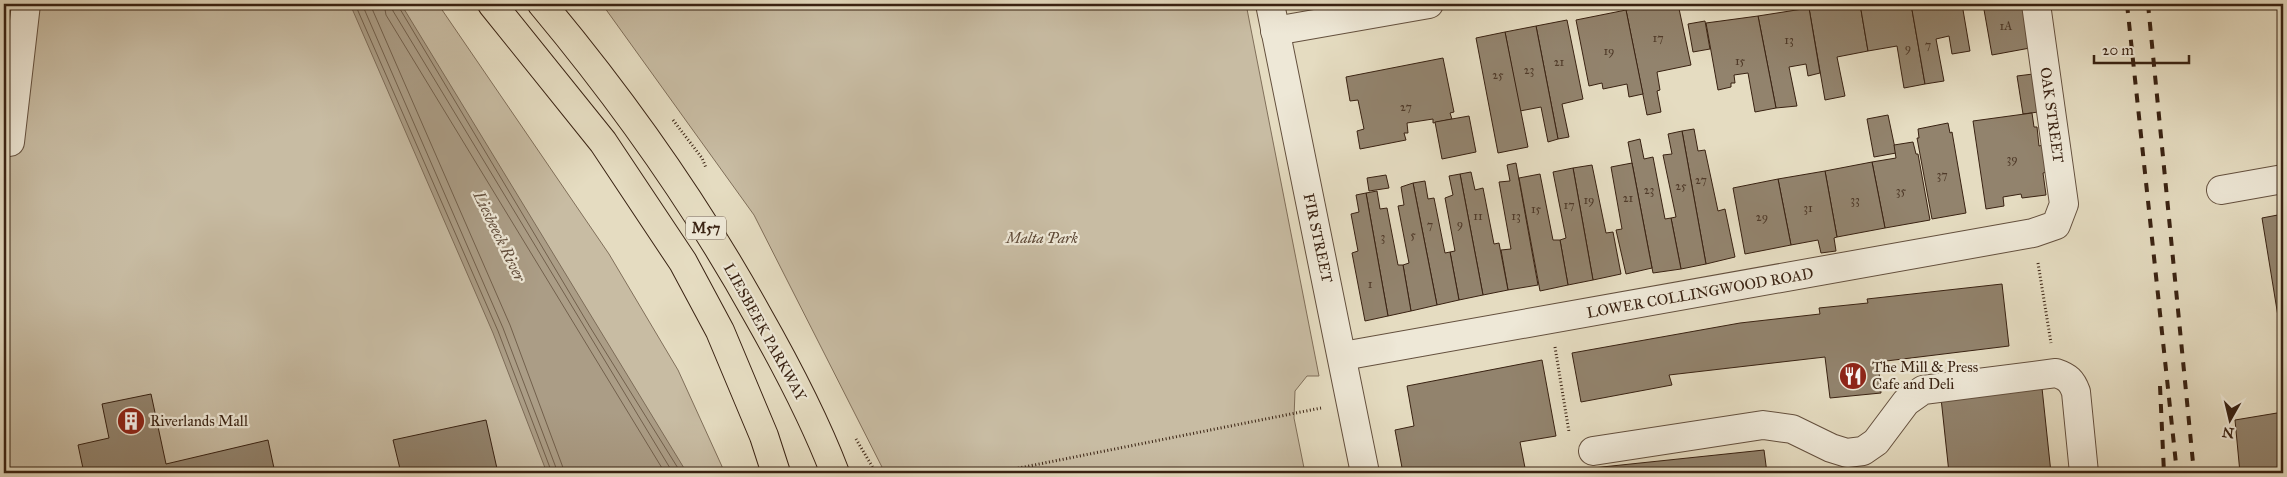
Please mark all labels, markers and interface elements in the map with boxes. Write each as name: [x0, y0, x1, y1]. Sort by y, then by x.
house number: 1A: [2000, 19, 2012, 33]
house number: 17: [1652, 31, 1664, 45]
scale bar: [2094, 32, 2190, 64]
house number: 13: [1784, 33, 1794, 47]
house number: 7: [1925, 38, 1931, 52]
house number: 9: [1905, 41, 1911, 55]
text: 20 m: [2102, 41, 2134, 59]
house number: 19: [1603, 44, 1615, 58]
house number: 15: [1735, 54, 1746, 68]
house number: 21: [1554, 55, 1565, 69]
house number: 23: [1524, 63, 1535, 77]
street label: OAK STREET: [2036, 66, 2068, 164]
house number: 25: [1492, 68, 1504, 82]
house number: 27: [1400, 100, 1412, 114]
house number: 39: [2006, 152, 2018, 166]
house number: 37: [1936, 168, 1948, 182]
house number: 27: [1695, 173, 1707, 187]
house number: 25: [1675, 179, 1687, 193]
house number: 23: [1644, 183, 1655, 197]
house number: 35: [1896, 184, 1907, 198]
water label: Liesbeeck River: [469, 187, 530, 286]
street label: FIR STREET: [1300, 191, 1336, 285]
house number: 21: [1623, 191, 1634, 205]
house number: 19: [1583, 193, 1595, 207]
house number: 33: [1850, 193, 1860, 207]
house number: 17: [1563, 198, 1575, 212]
house number: 31: [1803, 201, 1813, 215]
house number: 15: [1531, 202, 1542, 216]
house number: 11: [1473, 209, 1483, 223]
house number: 13: [1511, 209, 1521, 223]
house number: 29: [1756, 210, 1768, 224]
road number: M57: [686, 217, 726, 240]
house number: 9: [1457, 217, 1463, 231]
house number: 7: [1427, 218, 1433, 232]
house number: 5: [1410, 228, 1416, 242]
park label: Malta Park: [1004, 229, 1078, 247]
house number: 3: [1381, 230, 1386, 244]
street label: LIESBEEK PARKWAY: [720, 260, 810, 404]
street label: LOWER COLLINGWOOD ROAD: [1585, 264, 1815, 322]
house number: 1: [1368, 277, 1373, 291]
place label: The Mill & Press Cafe and Deli: [1872, 358, 1978, 393]
restaurant icon: The Mill & Press Cafe and Deli: [1838, 361, 1868, 391]
north arrow: [2204, 394, 2254, 444]
building icon: Riverlands Mall: [116, 406, 146, 436]
place label: Riverlands Mall: [150, 412, 249, 430]
text: N: [2221, 423, 2235, 442]

